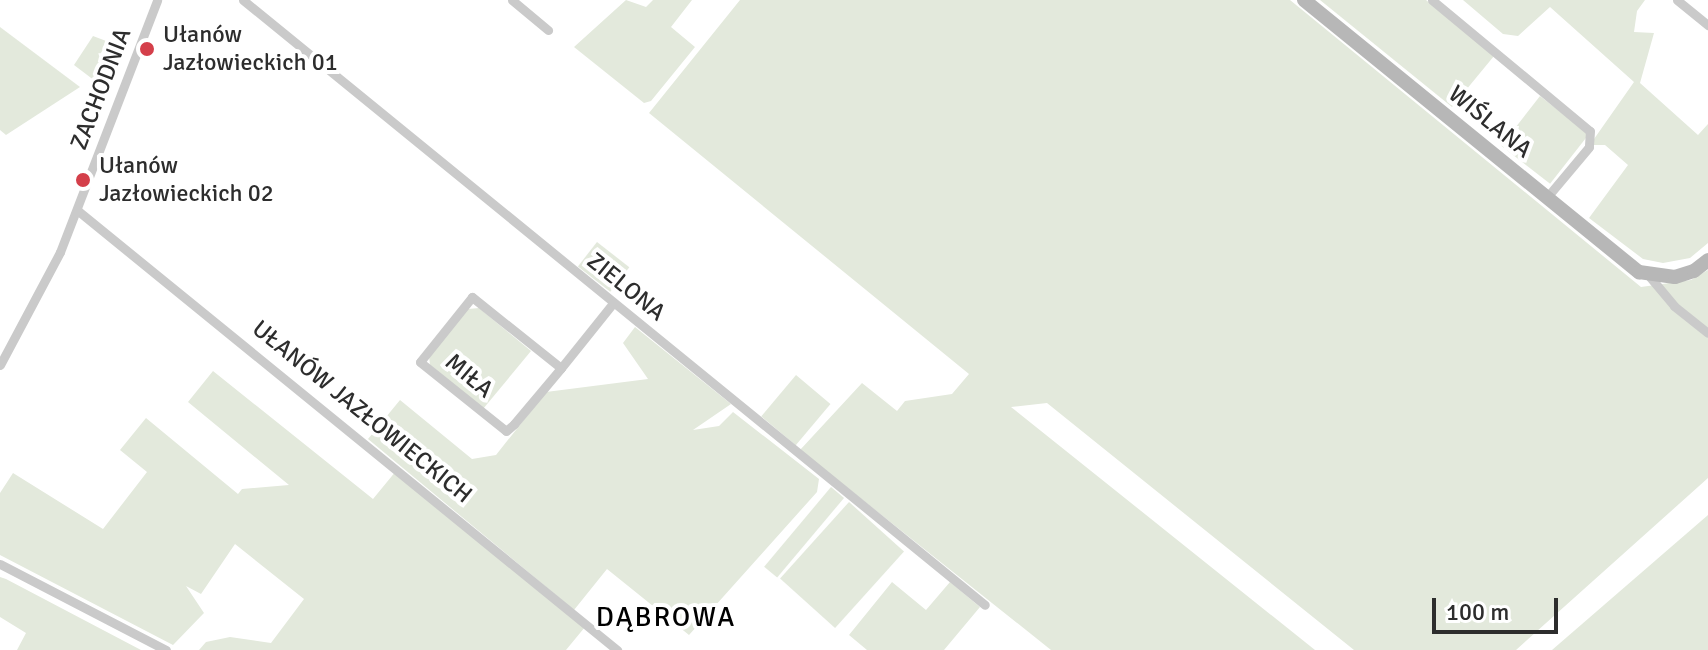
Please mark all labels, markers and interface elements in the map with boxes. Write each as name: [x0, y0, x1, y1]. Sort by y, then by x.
place label: Ułanów Jazłowieckich 01: [163, 21, 338, 77]
street label: ZACHODNIA: [65, 24, 137, 154]
marker: Ułanów Jazłowieckich 01: [138, 40, 156, 58]
street label: WIŚLANA: [1443, 80, 1537, 164]
place label: Ułanów Jazłowieckich 02: [99, 152, 274, 208]
marker: Ułanów Jazłowieckich 02: [74, 171, 92, 189]
street label: ZIELONA: [581, 247, 671, 327]
street label: UŁANÓW JAZŁOWIECKICH: [246, 314, 478, 510]
street label: MIŁA: [439, 348, 499, 404]
scale bar: [1436, 582, 1562, 632]
text: 100 m: [1446, 597, 1509, 627]
district label: DĄBROWA: [596, 600, 736, 634]

